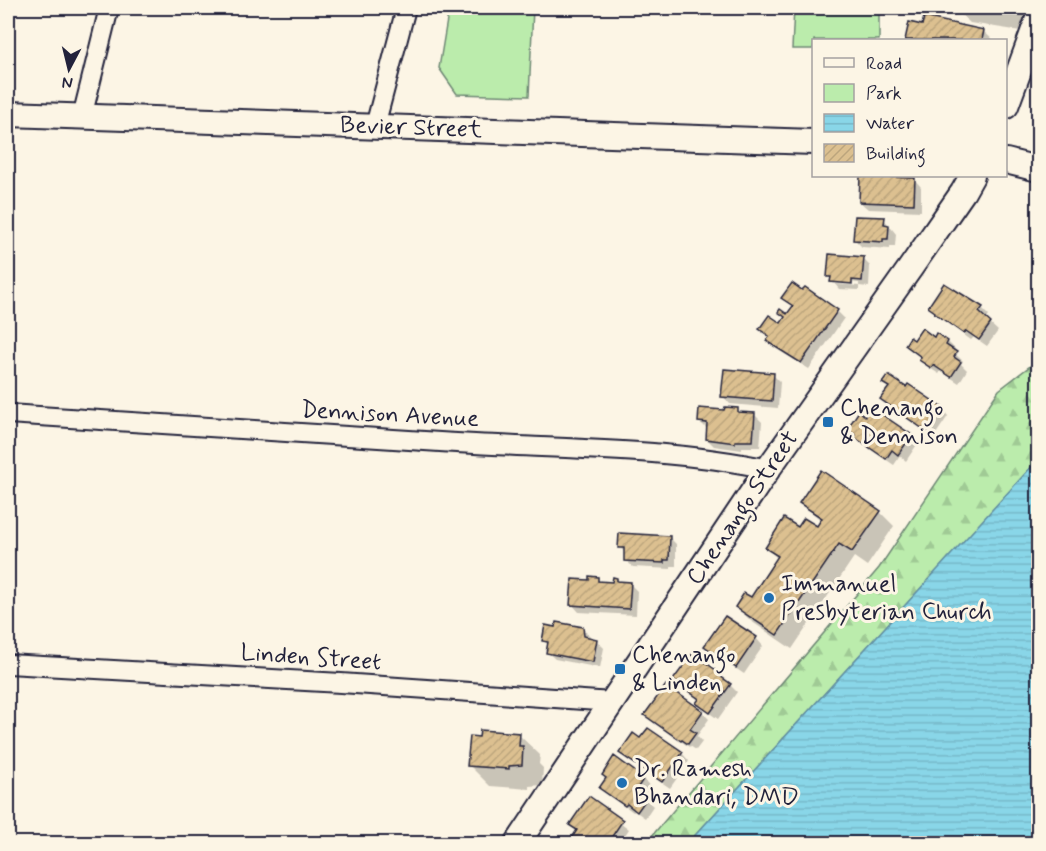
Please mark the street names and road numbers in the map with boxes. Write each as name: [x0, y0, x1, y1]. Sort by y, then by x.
street label: Bevier Street: [340, 110, 482, 146]
street label: Dennison Avenue: [300, 395, 480, 435]
street label: Chenango Street: [680, 425, 809, 593]
street label: Linden Street: [240, 638, 382, 678]

